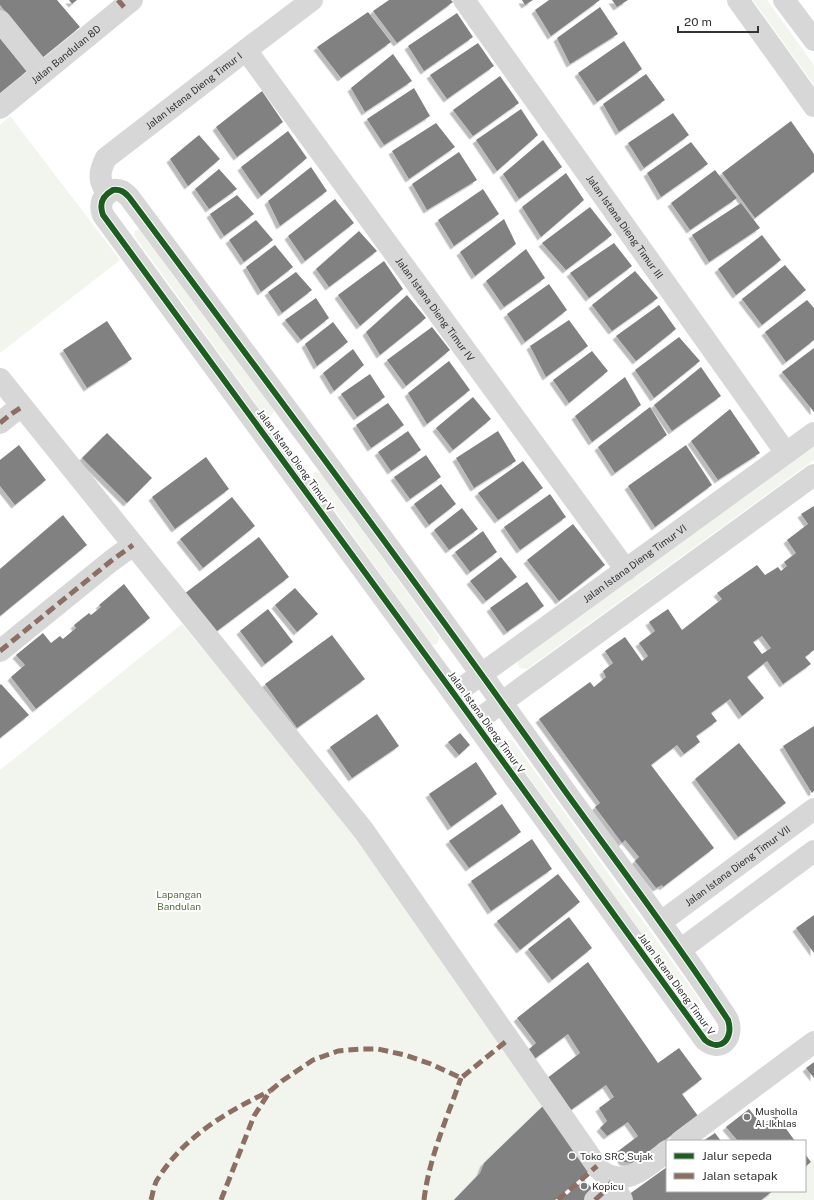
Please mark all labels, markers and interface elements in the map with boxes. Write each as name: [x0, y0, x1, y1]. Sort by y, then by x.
scale bar: [678, 8, 758, 34]
text: 20 m: [684, 15, 712, 29]
street label: Jalan Bandulan 8D: [29, 22, 103, 86]
street label: Jalan Istana Dieng Timur I: [143, 49, 244, 132]
street label: Jalan Istana Dieng Timur III: [584, 172, 666, 281]
street label: Jalan Istana Dieng Timur IV: [394, 255, 477, 364]
street label: Jalan Istana Dieng Timur V: [255, 407, 337, 513]
street label: Jalan Istana Dieng Timur VI: [580, 521, 689, 605]
street label: Jalan Istana Dieng Timur V: [446, 669, 528, 775]
street label: Jalan Istana Dieng Timur VII: [682, 823, 793, 908]
park label: Lapangan Bandulan: [156, 888, 202, 912]
street label: Jalan Istana Dieng Timur V: [636, 931, 718, 1037]
place label: Musholla Al-Ikhlas: [755, 1105, 798, 1129]
marker: Musholla Al-Ikhlas: [742, 1112, 752, 1122]
legend: [666, 1140, 806, 1192]
text: Jalur sepeda: [702, 1149, 772, 1163]
place label: Toko SRC Sujak: [580, 1150, 654, 1162]
marker: Toko SRC Sujak: [567, 1151, 577, 1161]
text: Jalan setapak: [702, 1169, 778, 1183]
place label: Kopicu: [592, 1180, 624, 1192]
marker: Kopicu: [579, 1181, 589, 1191]

